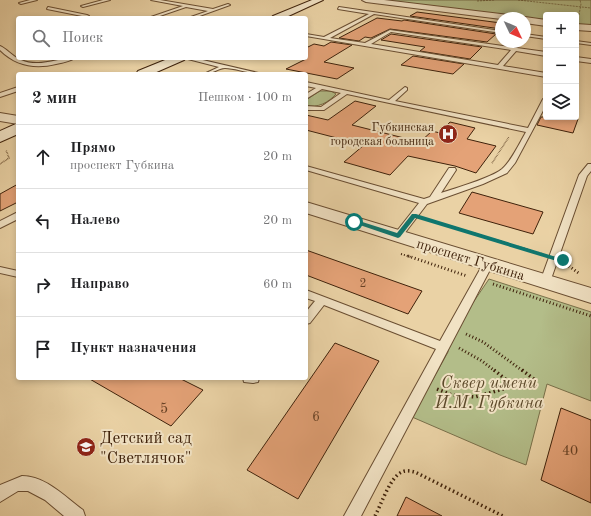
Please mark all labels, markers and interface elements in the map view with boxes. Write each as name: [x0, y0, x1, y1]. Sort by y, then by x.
north arrow: [495, 12, 531, 48]
map controls: [543, 12, 579, 120]
button: +: [543, 12, 579, 48]
search box: [16, 16, 308, 60]
icon: search: [30, 27, 52, 49]
text: Поиск: [62, 31, 103, 46]
button: −: [543, 48, 579, 84]
button: layers: [543, 84, 579, 120]
text: 2 мин: [32, 90, 77, 107]
text: Пешком · 100 m: [198, 91, 292, 104]
place label: Губкинская городская больница: [330, 122, 434, 148]
hospital icon: Губкинская городская больница: [437, 123, 459, 145]
text: Прямо: [70, 141, 116, 156]
icon: ahead: [32, 146, 54, 168]
text: 20 m: [263, 150, 292, 163]
text: проспект Губкина: [70, 159, 174, 172]
icon: left: [32, 210, 54, 232]
text: Налево: [70, 213, 120, 228]
route start: [345, 213, 363, 231]
text: 20 m: [263, 214, 292, 227]
street label: проспект Губкина: [415, 237, 527, 283]
route end: [554, 251, 572, 269]
icon: right: [32, 274, 54, 296]
text: Направо: [70, 277, 129, 292]
text: 60 m: [263, 278, 292, 291]
house number: 2: [360, 278, 366, 290]
icon: arrive: [32, 338, 54, 360]
text: Пункт назначения: [70, 341, 197, 356]
park label: Сквер имени И.М. Губкина: [434, 375, 543, 412]
house number: 5: [160, 402, 168, 416]
house number: 6: [312, 410, 320, 424]
place label: Детский сад "Светлячок": [100, 430, 192, 467]
school or university icon: Детский сад "Светлячок": [75, 436, 97, 458]
house number: 40: [562, 444, 578, 458]

